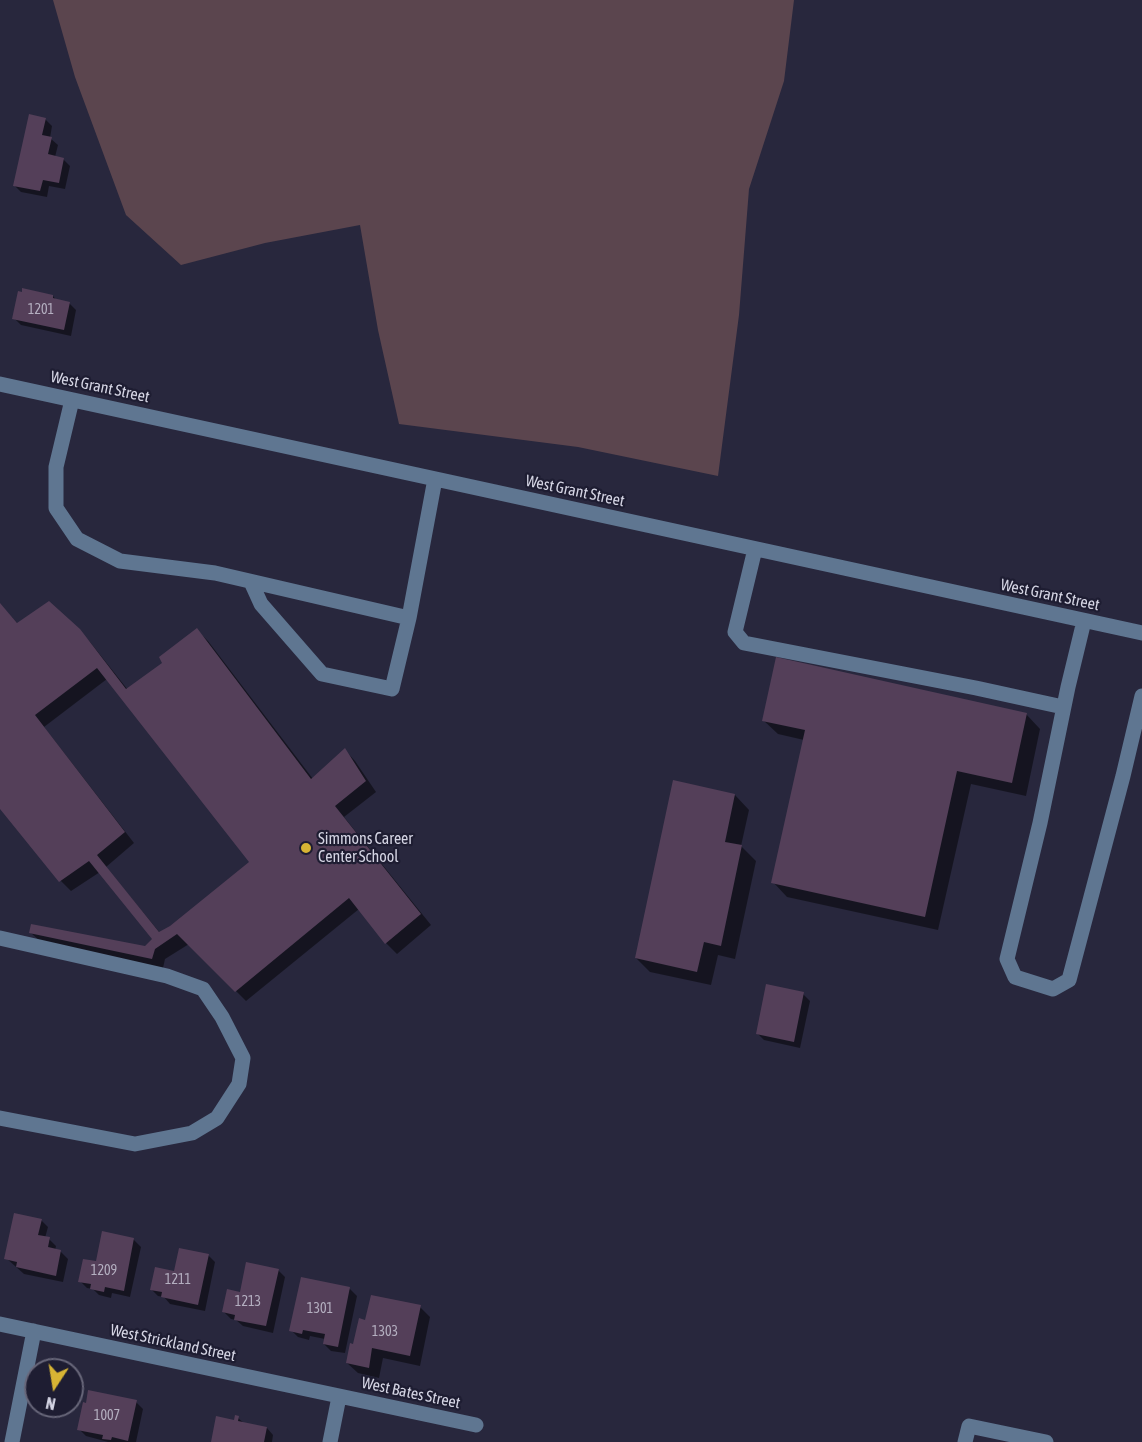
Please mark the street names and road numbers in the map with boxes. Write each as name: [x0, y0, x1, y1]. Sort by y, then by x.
street label: West Grant Street: [49, 367, 151, 407]
street label: West Grant Street: [524, 471, 626, 511]
street label: West Grant Street: [999, 575, 1101, 615]
street label: West Strickland Street: [108, 1320, 238, 1366]
street label: West Bates Street: [360, 1373, 462, 1413]

